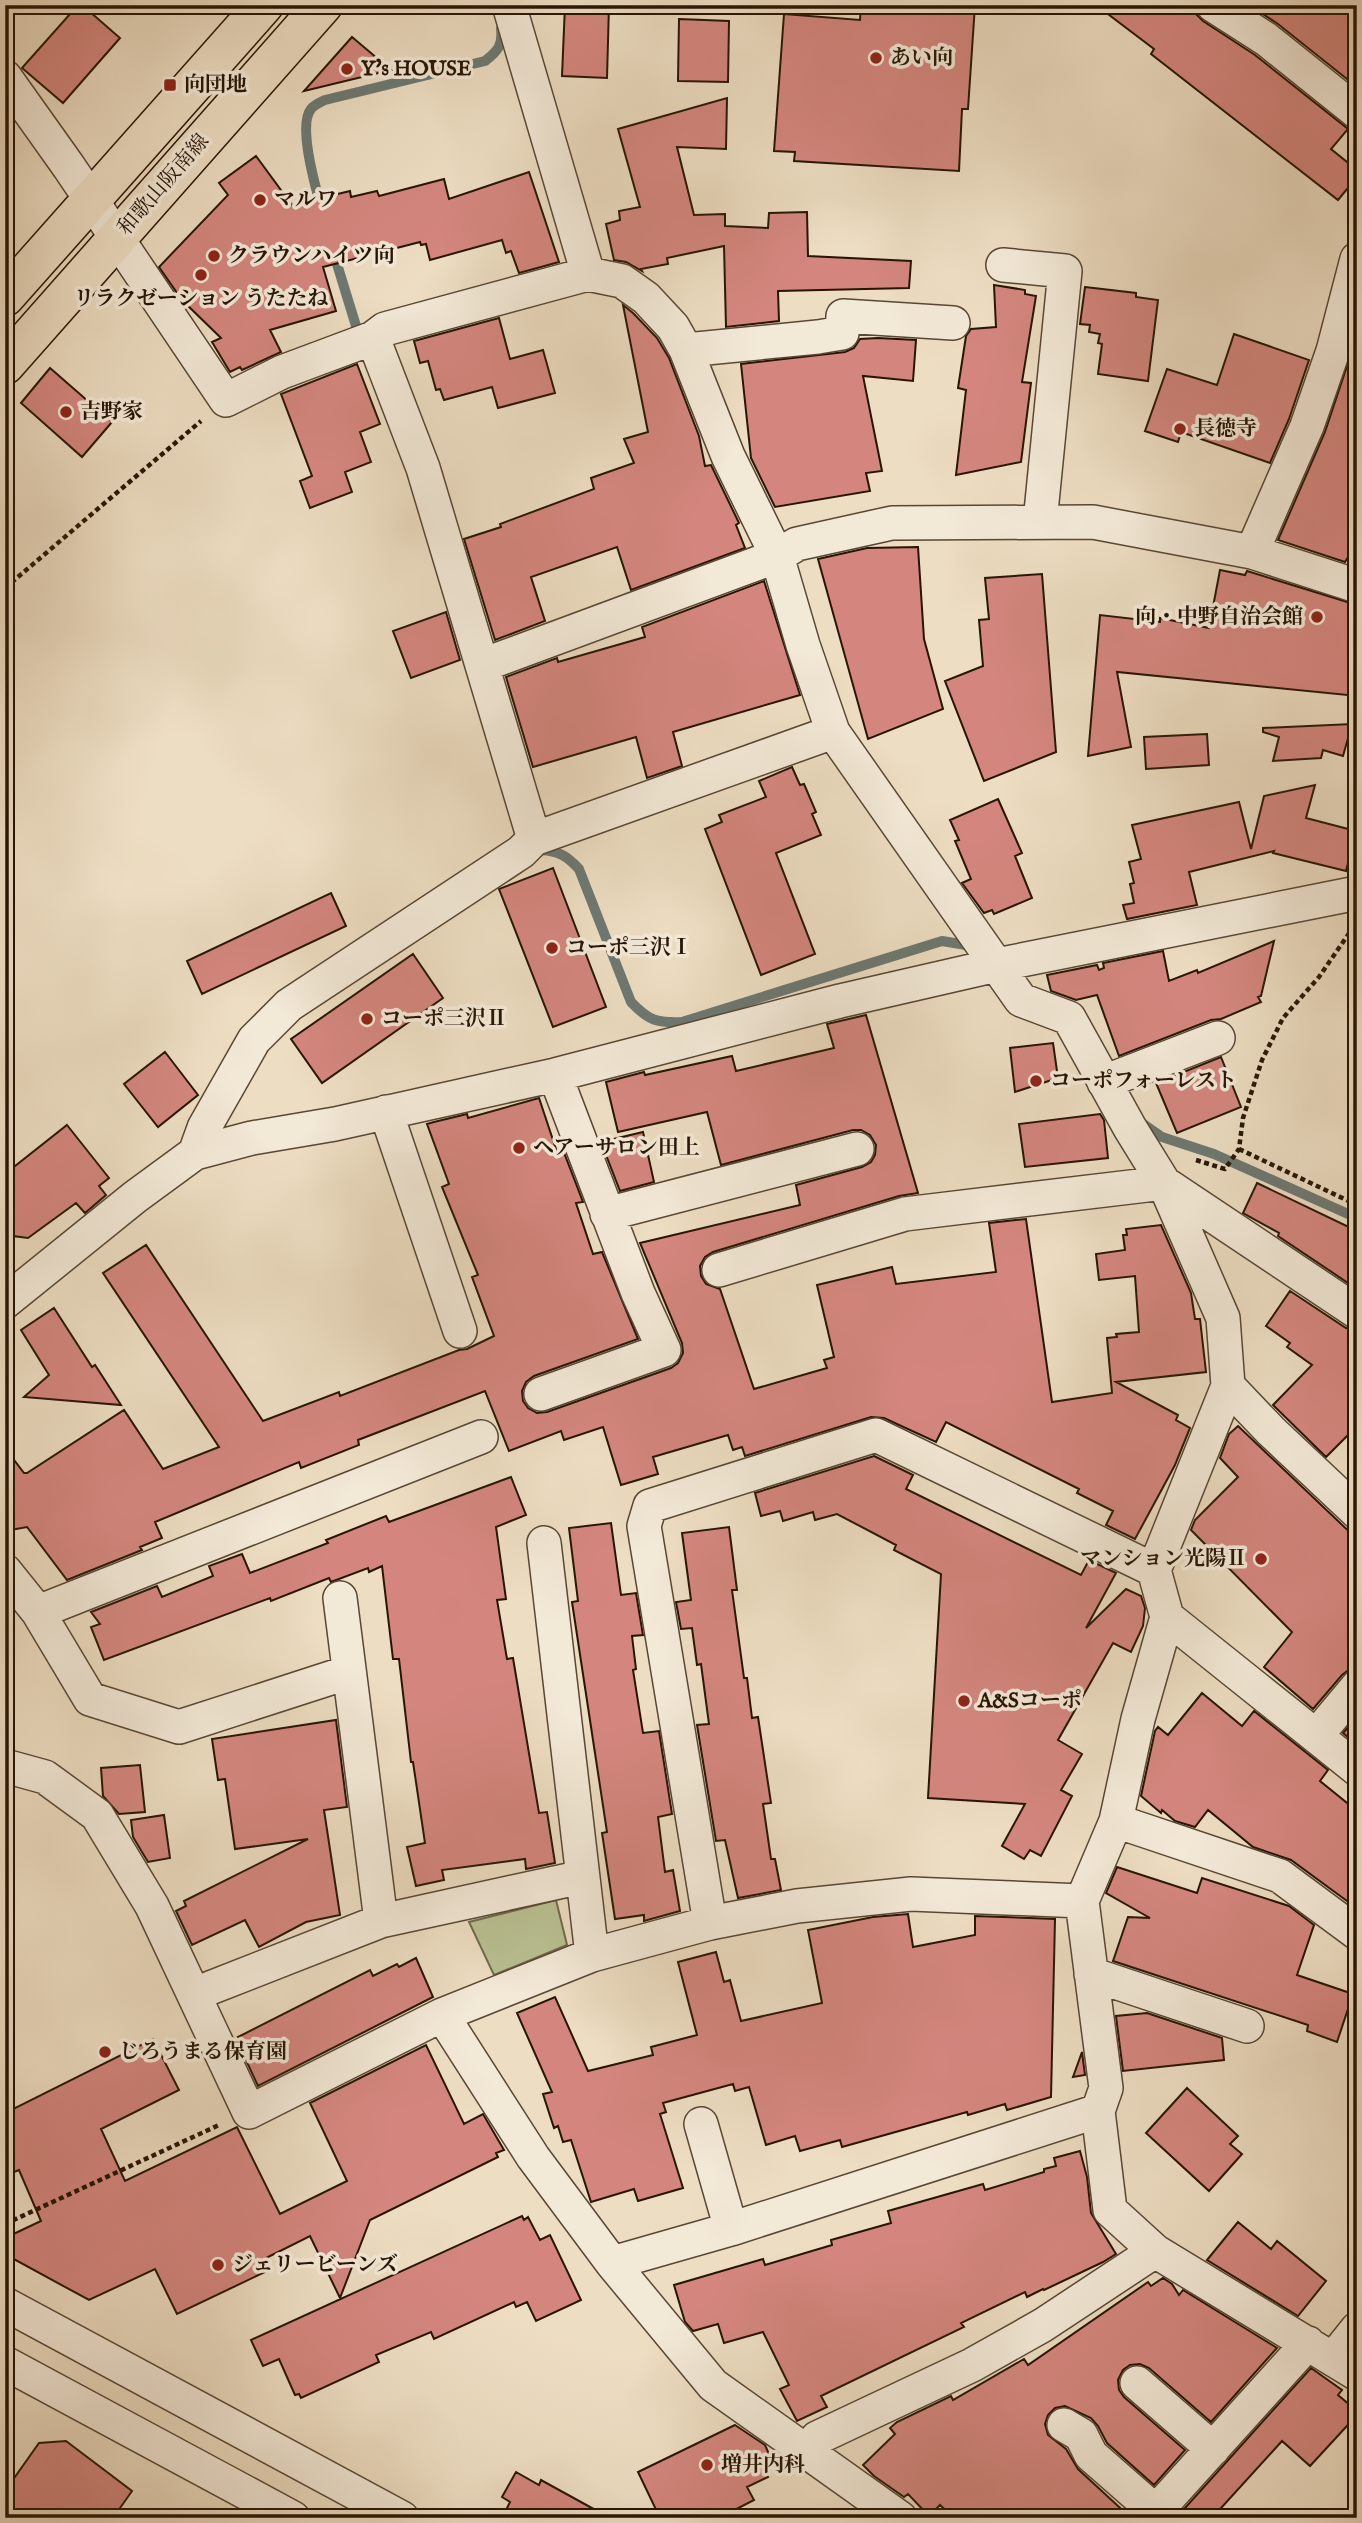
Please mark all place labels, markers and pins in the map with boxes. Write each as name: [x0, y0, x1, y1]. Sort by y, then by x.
place label: あい向: [890, 45, 953, 72]
marker: あい向: [868, 50, 884, 66]
place label: Y's HOUSE: [361, 56, 472, 83]
marker: Y's HOUSE: [339, 61, 355, 77]
place label: 向団地: [184, 72, 247, 99]
marker: 向団地: [162, 77, 178, 93]
place label: マルワ: [274, 187, 337, 214]
marker: マルワ: [252, 192, 268, 208]
place label: クラウンハイツ向: [228, 243, 395, 270]
marker: クラウンハイツ向: [206, 248, 222, 264]
marker: リラクゼーション うたたね: [193, 267, 209, 283]
place label: リラクゼーション うたたね: [74, 286, 328, 313]
place label: 吉野家: [80, 399, 143, 426]
marker: 吉野家: [58, 404, 74, 420]
place label: 長徳寺: [1194, 416, 1257, 443]
marker: 長徳寺: [1172, 421, 1188, 437]
place label: 向・中野自治会館: [1135, 604, 1303, 631]
marker: 向・中野自治会館: [1309, 609, 1325, 625]
place label: コーポ三沢Ⅰ: [566, 935, 692, 962]
marker: コーポ三沢Ⅰ: [544, 940, 560, 956]
place label: コーポ三沢Ⅱ: [381, 1006, 507, 1033]
marker: コーポ三沢Ⅱ: [359, 1011, 375, 1027]
place label: コーポフォーレスト: [1050, 1068, 1237, 1095]
marker: コーポフォーレスト: [1028, 1073, 1044, 1089]
place label: ヘアーサロン田上: [533, 1135, 700, 1162]
marker: ヘアーサロン田上: [511, 1140, 527, 1156]
place label: マンション光陽Ⅱ: [1080, 1546, 1247, 1573]
marker: マンション光陽Ⅱ: [1253, 1551, 1269, 1567]
place label: A&Sコーポ: [977, 1688, 1082, 1715]
marker: A&Sコーポ: [956, 1693, 972, 1709]
place label: じろうまる保育園: [119, 2039, 287, 2066]
marker: じろうまる保育園: [97, 2044, 113, 2060]
place label: ジェリービーンズ: [232, 2252, 398, 2279]
marker: ジェリービーンズ: [210, 2257, 226, 2273]
place label: 増井内科: [721, 2452, 805, 2479]
marker: 増井内科: [699, 2457, 715, 2473]

